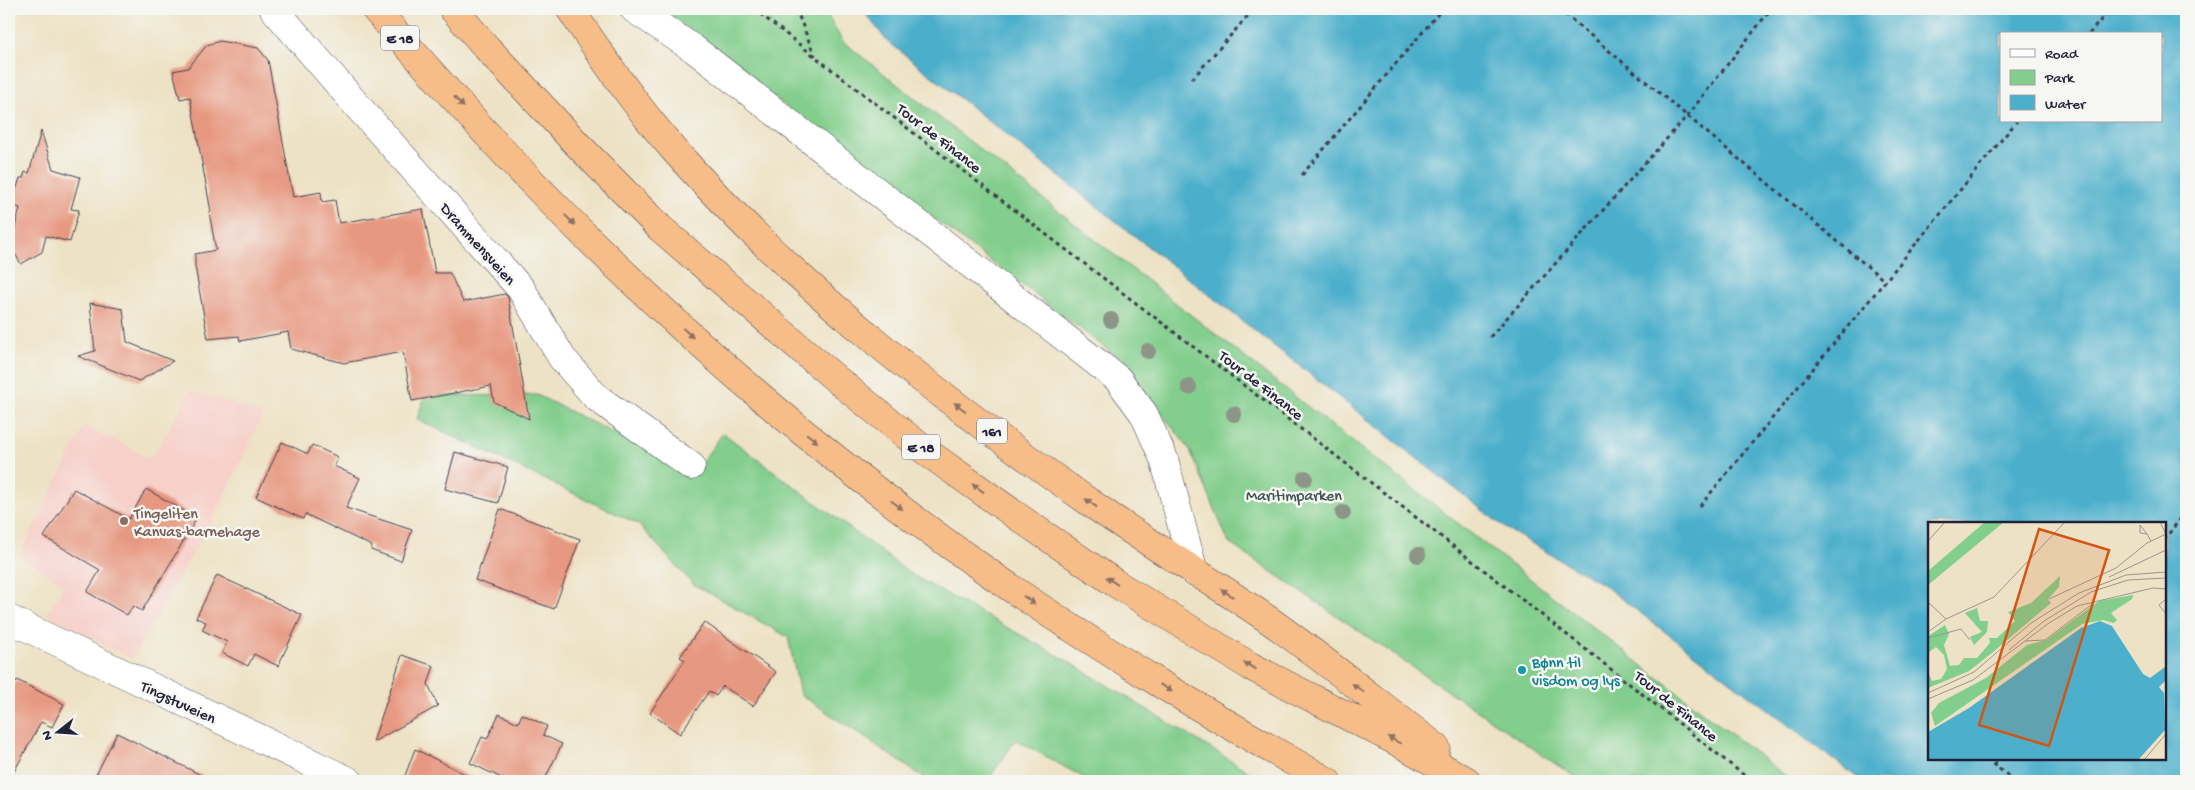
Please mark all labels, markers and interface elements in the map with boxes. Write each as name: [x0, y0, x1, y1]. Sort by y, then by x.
road number: E 18: [381, 26, 419, 50]
legend: [2000, 32, 2162, 122]
text: Road: [2045, 46, 2079, 64]
text: Park: [2044, 70, 2075, 88]
one-way arrow: [453, 96, 464, 109]
text: Water: [2045, 96, 2087, 114]
street label: Tour de Finance: [891, 100, 985, 179]
street label: Drammensveien: [434, 200, 519, 291]
one-way arrow: [564, 214, 576, 226]
one-way arrow: [681, 327, 694, 338]
street label: Tour de Finance: [1213, 347, 1307, 426]
one-way arrow: [953, 402, 967, 412]
road number: 161: [977, 418, 1007, 444]
one-way arrow: [805, 432, 818, 443]
road number: E 18: [902, 434, 940, 460]
one-way arrow: [971, 483, 985, 493]
park label: Maritimparken: [1246, 488, 1342, 507]
one-way arrow: [1085, 498, 1098, 508]
one-way arrow: [891, 500, 904, 510]
place label: Tingeliten Kanvas-barnehage: [133, 506, 261, 543]
marker: Tingeliten Kanvas-barnehage: [118, 515, 130, 527]
inset map: [1928, 522, 2165, 760]
one-way arrow: [1105, 576, 1118, 585]
one-way arrow: [1220, 588, 1233, 598]
one-way arrow: [1022, 595, 1036, 605]
place label: Bønn til visdom og lys: [1531, 655, 1621, 692]
one-way arrow: [1243, 662, 1257, 670]
marker: Bønn til visdom og lys: [1516, 664, 1528, 676]
street label: Tour de Finance: [1628, 668, 1721, 748]
street label: Tingstuveien: [136, 678, 219, 730]
one-way arrow: [1159, 683, 1172, 692]
one-way arrow: [1352, 683, 1365, 694]
north arrow: [32, 708, 82, 758]
text: N: [38, 728, 57, 742]
one-way arrow: [1387, 736, 1402, 744]

